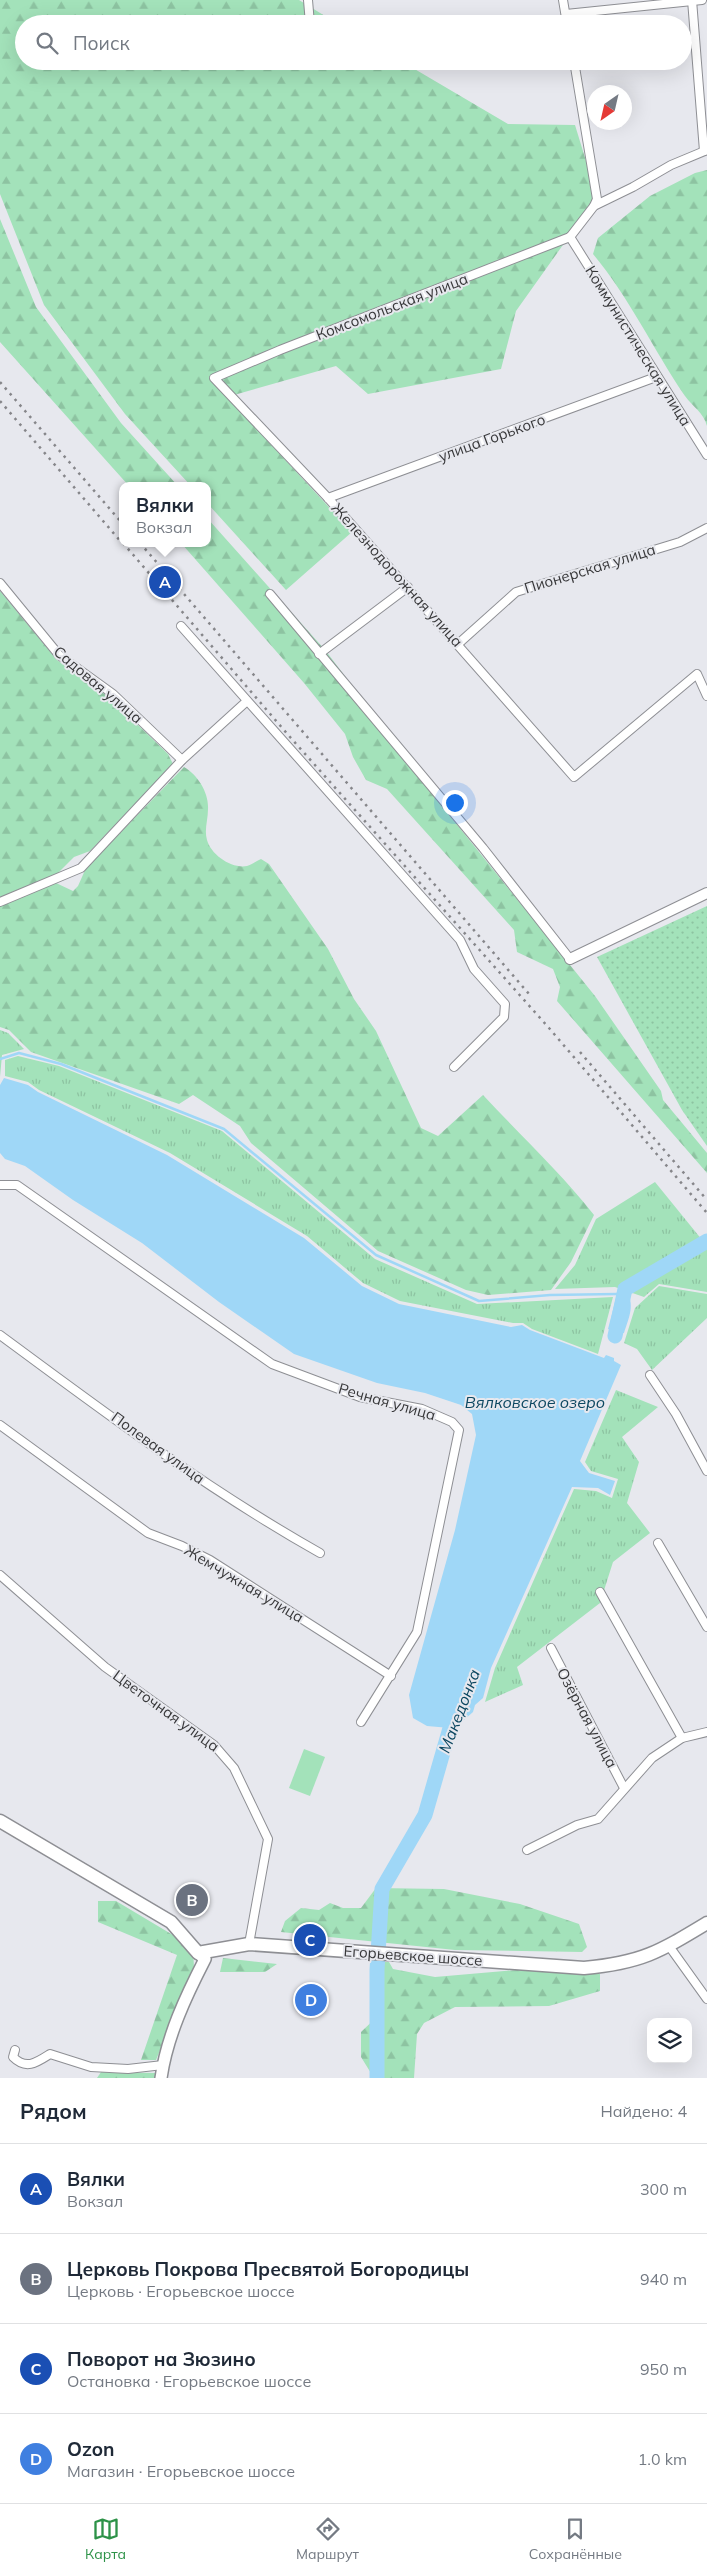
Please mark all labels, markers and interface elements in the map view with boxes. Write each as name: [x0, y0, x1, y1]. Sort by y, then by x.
search box: [15, 15, 692, 70]
icon: search: [33, 29, 61, 57]
text: Поиск: [73, 31, 130, 55]
north arrow: [587, 85, 632, 130]
street label: Коммунистическая улица: [581, 262, 696, 429]
street label: Комсомольская улица: [313, 269, 470, 344]
street label: улица Горького: [436, 409, 548, 466]
popup: [119, 482, 211, 547]
text: Вялки: [136, 493, 194, 517]
street label: Железнодорожная улица: [328, 499, 467, 651]
text: Вокзал: [136, 517, 192, 537]
street label: Пионерская улица: [522, 540, 658, 598]
pin: A: [149, 563, 181, 601]
street label: Садовая улица: [50, 642, 147, 727]
your location: [442, 790, 468, 816]
street label: Речная улица: [336, 1379, 438, 1424]
water label: Вялковское озеро: [465, 1392, 605, 1412]
street label: Полевая улица: [108, 1407, 209, 1488]
street label: Жемчужная улица: [181, 1540, 307, 1627]
street label: Озёрная улица: [553, 1664, 622, 1771]
street label: Цветочная улица: [109, 1666, 223, 1756]
water label: Македонка: [434, 1666, 484, 1756]
pin: B: [176, 1881, 208, 1919]
pin: C: [294, 1921, 326, 1959]
street label: Егорьевское шоссе: [343, 1941, 483, 1970]
pin: D: [295, 1981, 327, 2019]
map controls: [647, 2018, 692, 2063]
button: layers: [647, 2018, 692, 2063]
text: Рядом: [20, 2098, 87, 2124]
text: Найдено: 4: [601, 2101, 687, 2121]
text: Вялки: [67, 2167, 125, 2191]
text: A: [30, 2179, 42, 2199]
text: 300 m: [640, 2179, 687, 2199]
text: Вокзал: [67, 2191, 123, 2211]
text: Церковь Покрова Пресвятой Богородицы: [67, 2257, 469, 2281]
text: B: [30, 2269, 42, 2289]
text: 940 m: [640, 2269, 687, 2289]
text: Церковь · Егорьевское шоссе: [67, 2281, 295, 2301]
text: Поворот на Зюзино: [67, 2347, 256, 2371]
text: C: [31, 2359, 41, 2379]
text: 950 m: [640, 2359, 687, 2379]
text: Остановка · Егорьевское шоссе: [67, 2371, 311, 2391]
text: Ozon: [67, 2437, 114, 2461]
text: D: [30, 2449, 42, 2469]
text: 1.0 km: [638, 2449, 687, 2469]
text: Магазин · Егорьевское шоссе: [67, 2461, 295, 2481]
tab: Карта: [85, 2515, 126, 2563]
tab: Маршрут: [296, 2515, 359, 2563]
tab: Сохранённые: [529, 2515, 622, 2563]

